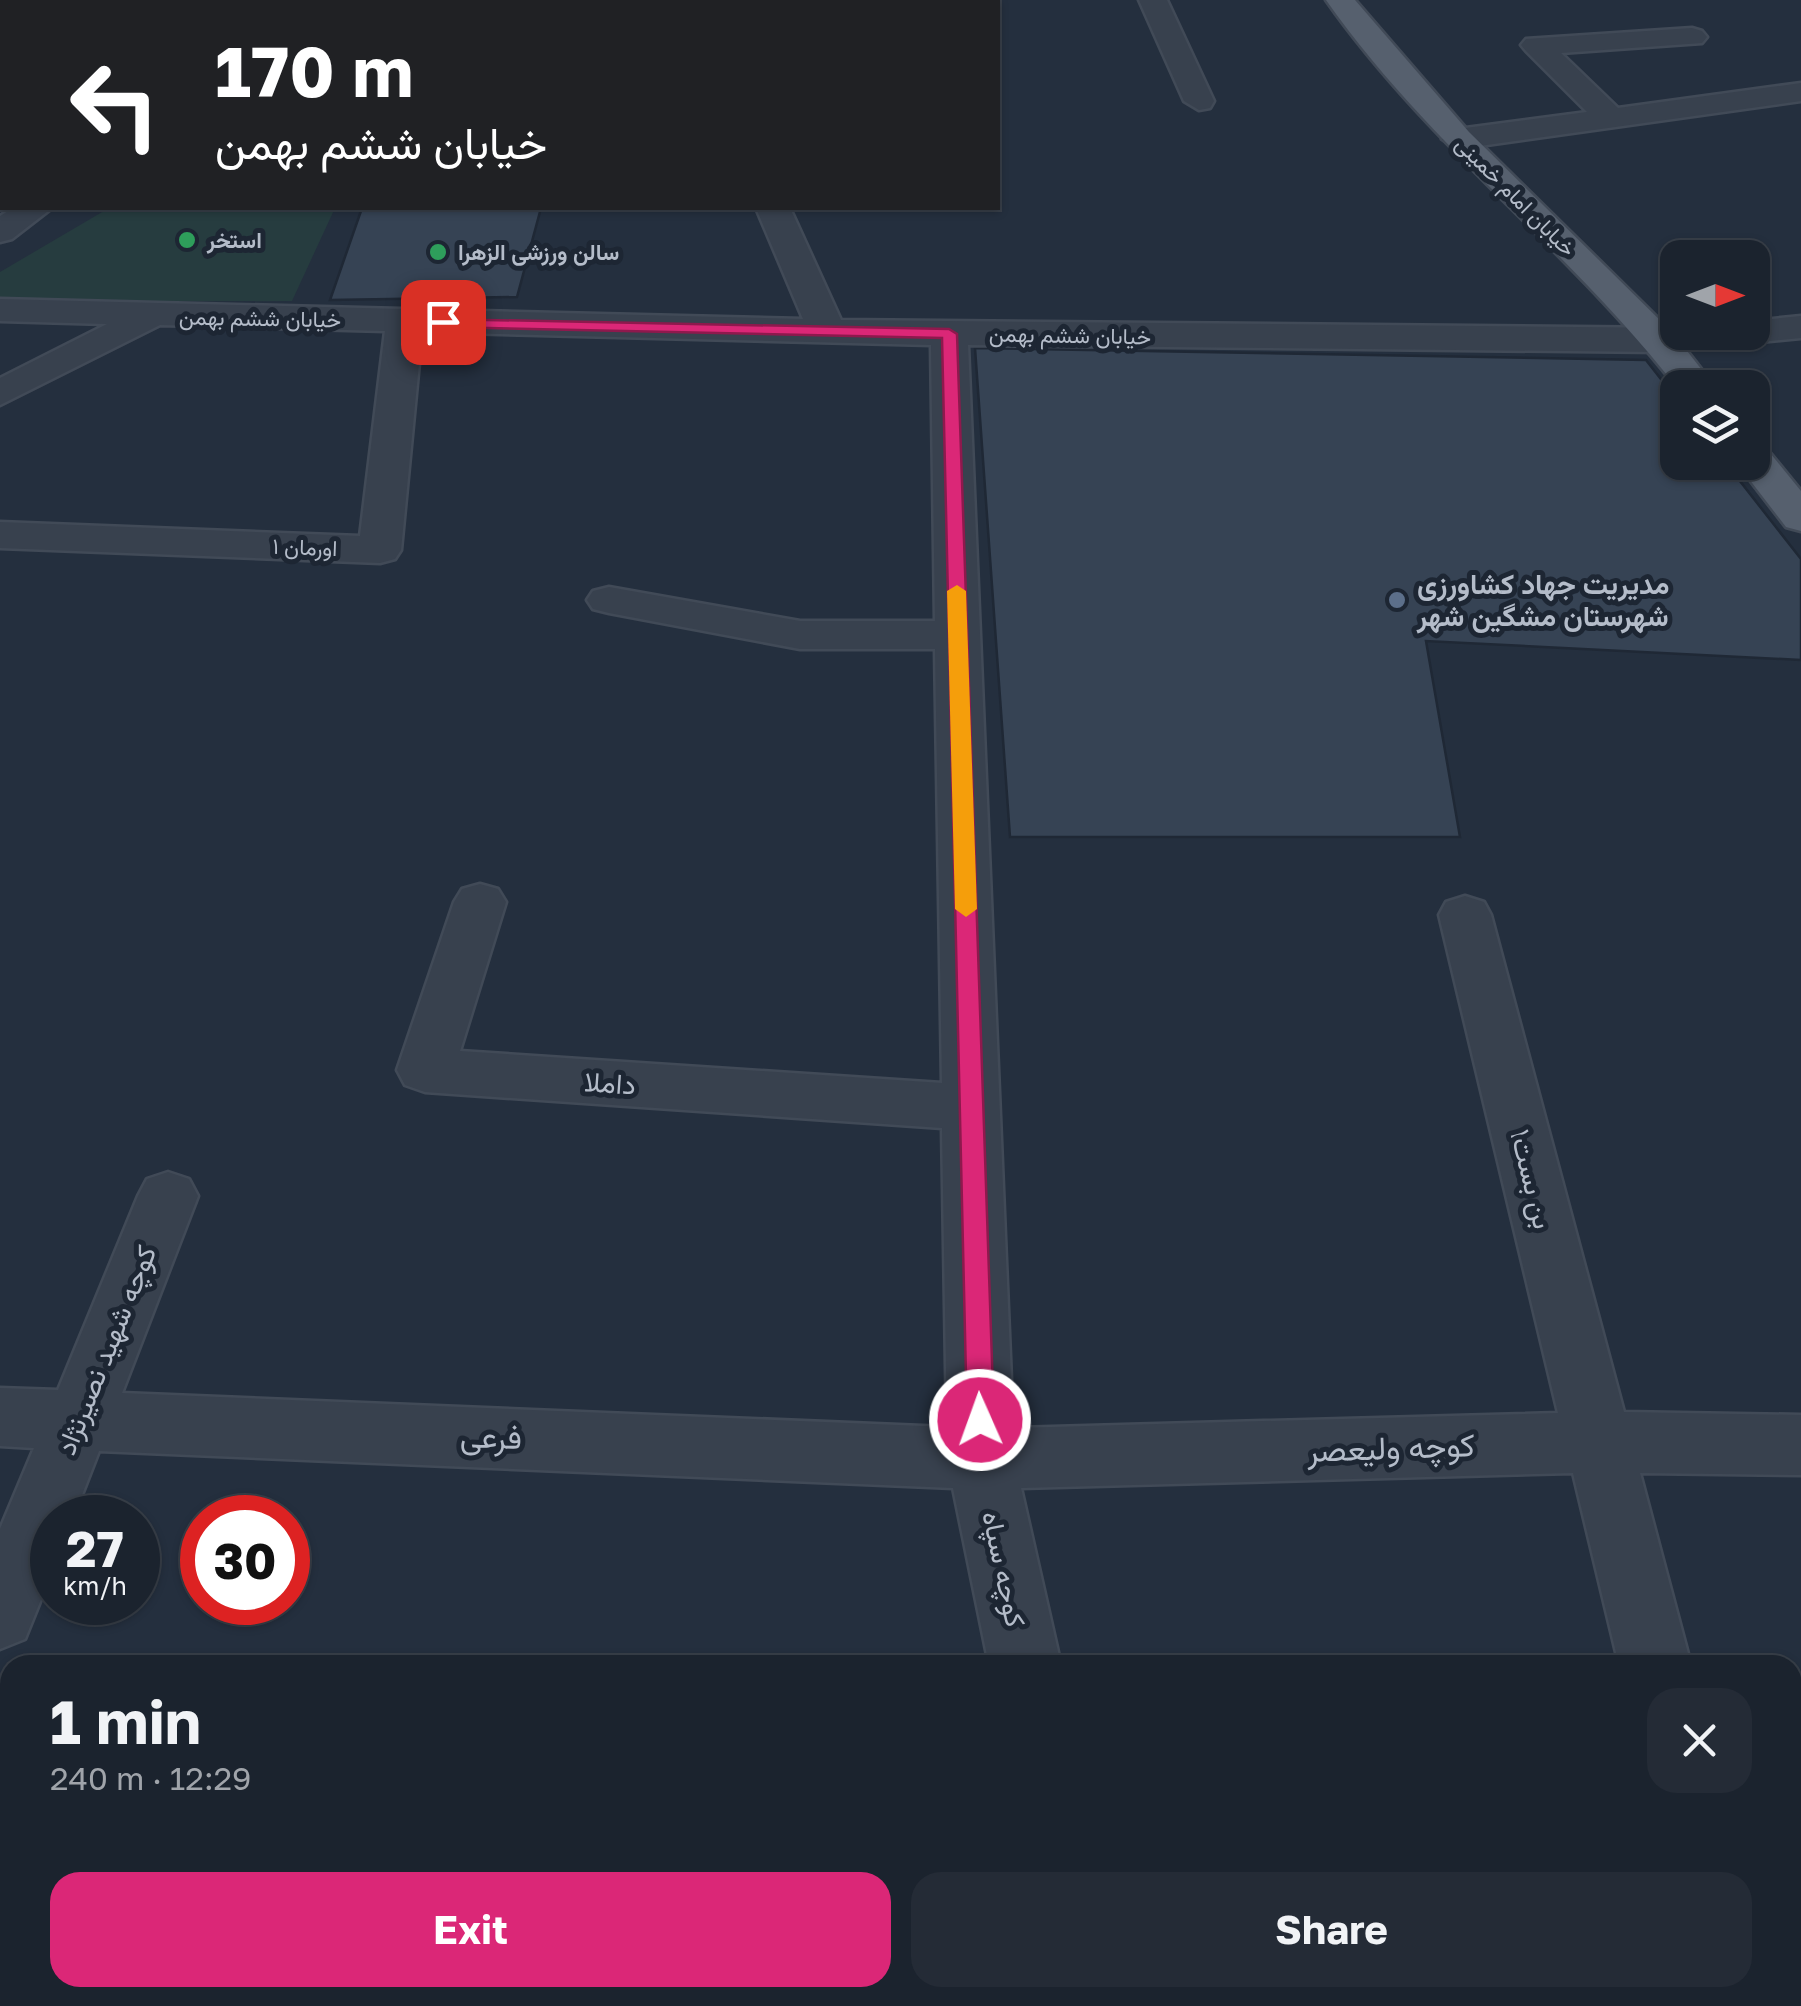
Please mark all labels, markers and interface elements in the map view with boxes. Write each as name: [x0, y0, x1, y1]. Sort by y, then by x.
text: 170 m: [215, 28, 413, 112]
icon: left: [50, 40, 180, 170]
text: خیابان ششم بهمن: [215, 115, 547, 169]
street label: خیابان امام خمینی: [1449, 130, 1582, 263]
place label: استخر: [206, 226, 262, 254]
marker: استخر: [176, 229, 198, 251]
place label: سالن ورزشی الزهرا: [458, 238, 619, 266]
north arrow: [1660, 240, 1770, 350]
map controls: [1660, 240, 1770, 480]
marker: سالن ورزشی الزهرا: [427, 241, 449, 263]
pin: [401, 280, 486, 365]
icon: arrive: [416, 295, 471, 350]
street label: خیابان ششم بهمن: [179, 303, 341, 334]
street label: خیابان ششم بهمن: [989, 320, 1151, 351]
button: layers: [1660, 370, 1770, 480]
street label: اورمان ۱: [272, 532, 338, 562]
place label: مدیریت جهاد کشاورزی شهرستان مشگین شهر: [1416, 567, 1669, 634]
marker: مدیریت جهاد کشاورزی شهرستان مشگین شهر: [1386, 589, 1408, 611]
street label: داملا: [583, 1064, 637, 1101]
street label: بن بست۱: [1503, 1126, 1561, 1232]
street label: کوچه شهید نصیرنژاد: [48, 1240, 165, 1460]
position arrow: [928, 1368, 1032, 1472]
street label: فرعی: [459, 1416, 523, 1458]
street label: کوچه ولیعصر: [1305, 1425, 1476, 1473]
speed limit sign: 30: [180, 1495, 310, 1625]
street label: کوچه سپاه: [973, 1508, 1033, 1631]
text: 27: [66, 1518, 124, 1578]
text: km/h: [63, 1570, 127, 1601]
text: 1 min: [50, 1685, 201, 1757]
button: close: [1647, 1688, 1752, 1793]
text: 240 m · 12:29: [50, 1759, 251, 1797]
button: Exit: [50, 1872, 891, 1987]
button: Share: [911, 1872, 1752, 1987]

